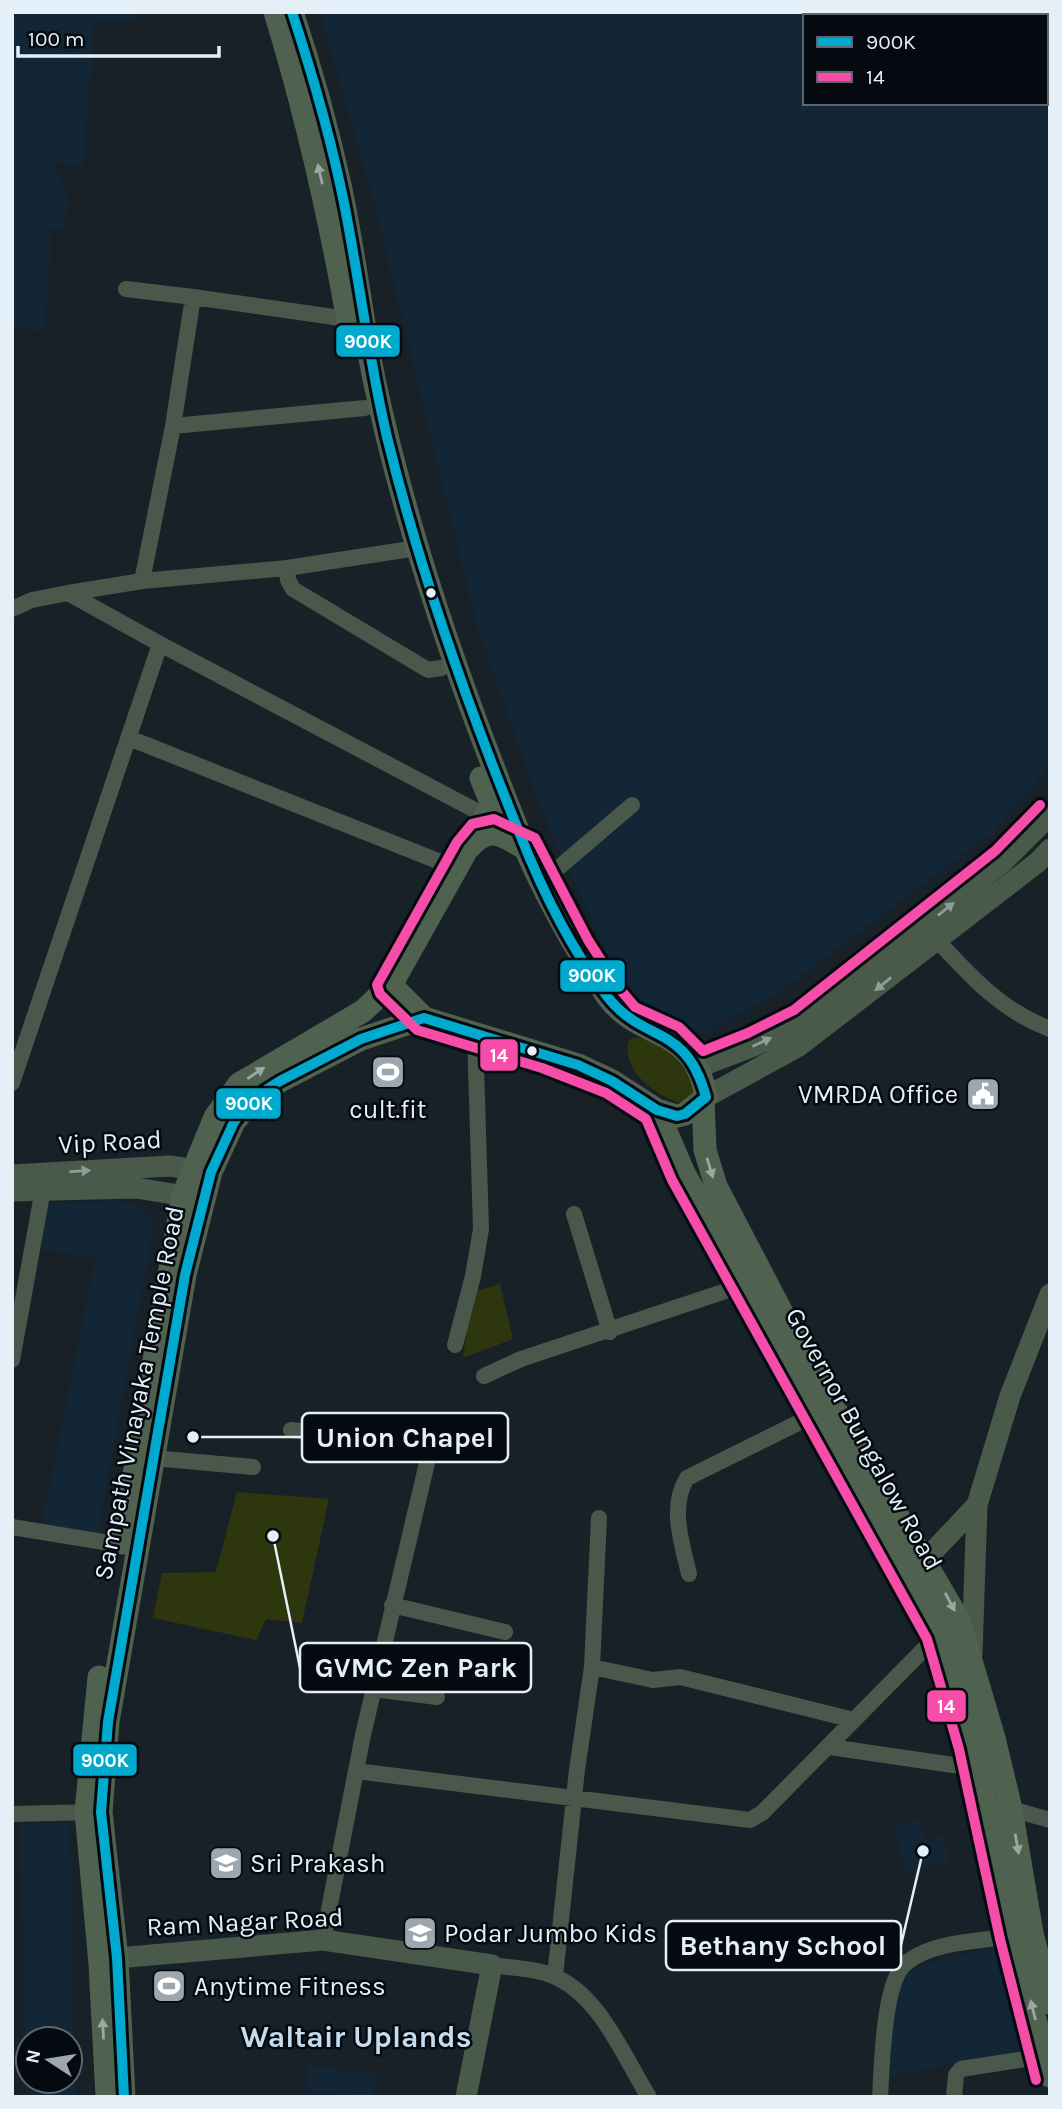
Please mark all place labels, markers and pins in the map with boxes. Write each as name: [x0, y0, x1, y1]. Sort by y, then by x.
unlabelled marker: [424, 586, 438, 600]
unlabelled marker: [525, 1044, 539, 1058]
sports icon: cult.fit: [369, 1053, 407, 1091]
public building icon: VMRDA Office: [964, 1075, 1002, 1113]
place label: VMRDA Office: [798, 1079, 958, 1110]
place label: cult.fit: [349, 1094, 427, 1125]
callout: Union Chapel: [302, 1413, 508, 1462]
callout: GVMC Zen Park: [300, 1643, 531, 1692]
school or university icon: Sri Prakash: [207, 1844, 245, 1882]
place label: Sri Prakash: [250, 1848, 385, 1879]
school or university icon: Podar Jumbo Kids: [401, 1914, 439, 1952]
place label: Podar Jumbo Kids: [444, 1918, 657, 1949]
callout: Bethany School: [666, 1921, 901, 1970]
sports icon: Anytime Fitness: [150, 1967, 188, 2005]
place label: Anytime Fitness: [194, 1971, 386, 2002]

